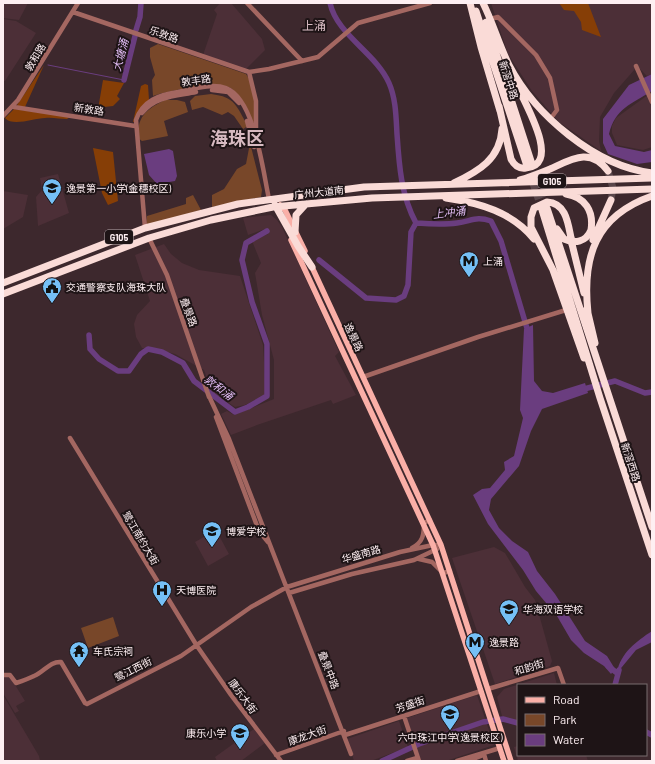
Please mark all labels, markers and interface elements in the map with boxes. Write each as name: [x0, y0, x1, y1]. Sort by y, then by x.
district label: 上涌: [302, 18, 326, 32]
street label: 乐敦路: [148, 23, 180, 45]
water label: 大塘涌: [110, 35, 131, 73]
street label: 敦和路: [22, 41, 48, 73]
street label: 新滘中路: [497, 59, 521, 101]
street label: 敦丰路: [180, 72, 212, 88]
street label: 新敦路: [73, 101, 105, 117]
district label: 海珠区: [210, 127, 264, 149]
road number: G105: [538, 174, 566, 188]
school or university icon: 逸景第一小学(金穗校区): [41, 177, 63, 205]
place label: 逸景第一小学(金穗校区): [66, 182, 172, 194]
street label: 广州大道南: [294, 183, 344, 201]
water label: 上冲涌: [432, 203, 468, 220]
road number: G105: [105, 230, 133, 244]
metro station icon: 上涌: [458, 250, 480, 278]
place label: 上涌: [483, 255, 503, 267]
public building icon: 交通警察支队海珠大队: [41, 276, 63, 304]
place label: 交通警察支队海珠大队: [66, 281, 166, 293]
street label: 叠景路: [178, 296, 200, 328]
street label: 逸景路: [342, 321, 366, 353]
water label: 敦和涌: [202, 372, 238, 403]
street label: 新滘西路: [619, 441, 643, 483]
street label: 鹭江南约大街: [120, 509, 162, 567]
school or university icon: 博爱学校: [201, 520, 223, 548]
place label: 博爱学校: [226, 525, 266, 537]
street label: 华盛南路: [340, 543, 382, 565]
hospital icon: 天博医院: [151, 579, 173, 607]
place label: 天博医院: [176, 584, 216, 596]
school or university icon: 华海双语学校: [498, 598, 520, 626]
place label: 华海双语学校: [523, 603, 583, 615]
metro station icon: 逸景路: [464, 631, 486, 659]
place label: 逸景路: [489, 636, 519, 648]
temple icon: 车氏宗祠: [68, 640, 90, 668]
place label: 车氏宗祠: [93, 645, 133, 657]
street label: 叠景中路: [316, 649, 342, 691]
street label: 鹭江西街: [112, 655, 154, 683]
street label: 和韵街: [513, 657, 545, 677]
street label: 康乐大街: [226, 676, 260, 716]
legend: [517, 684, 647, 756]
text: Road: [553, 692, 580, 706]
street label: 芳盛街: [394, 694, 426, 714]
school or university icon: 六中珠江中学(逸景校区): [439, 703, 461, 731]
text: Park: [553, 712, 577, 726]
school or university icon: 康乐小学: [229, 722, 251, 750]
street label: 康龙大街: [286, 723, 328, 747]
place label: 康乐小学: [186, 727, 226, 739]
place label: 六中珠江中学(逸景校区): [397, 731, 503, 743]
text: Water: [553, 732, 585, 746]

